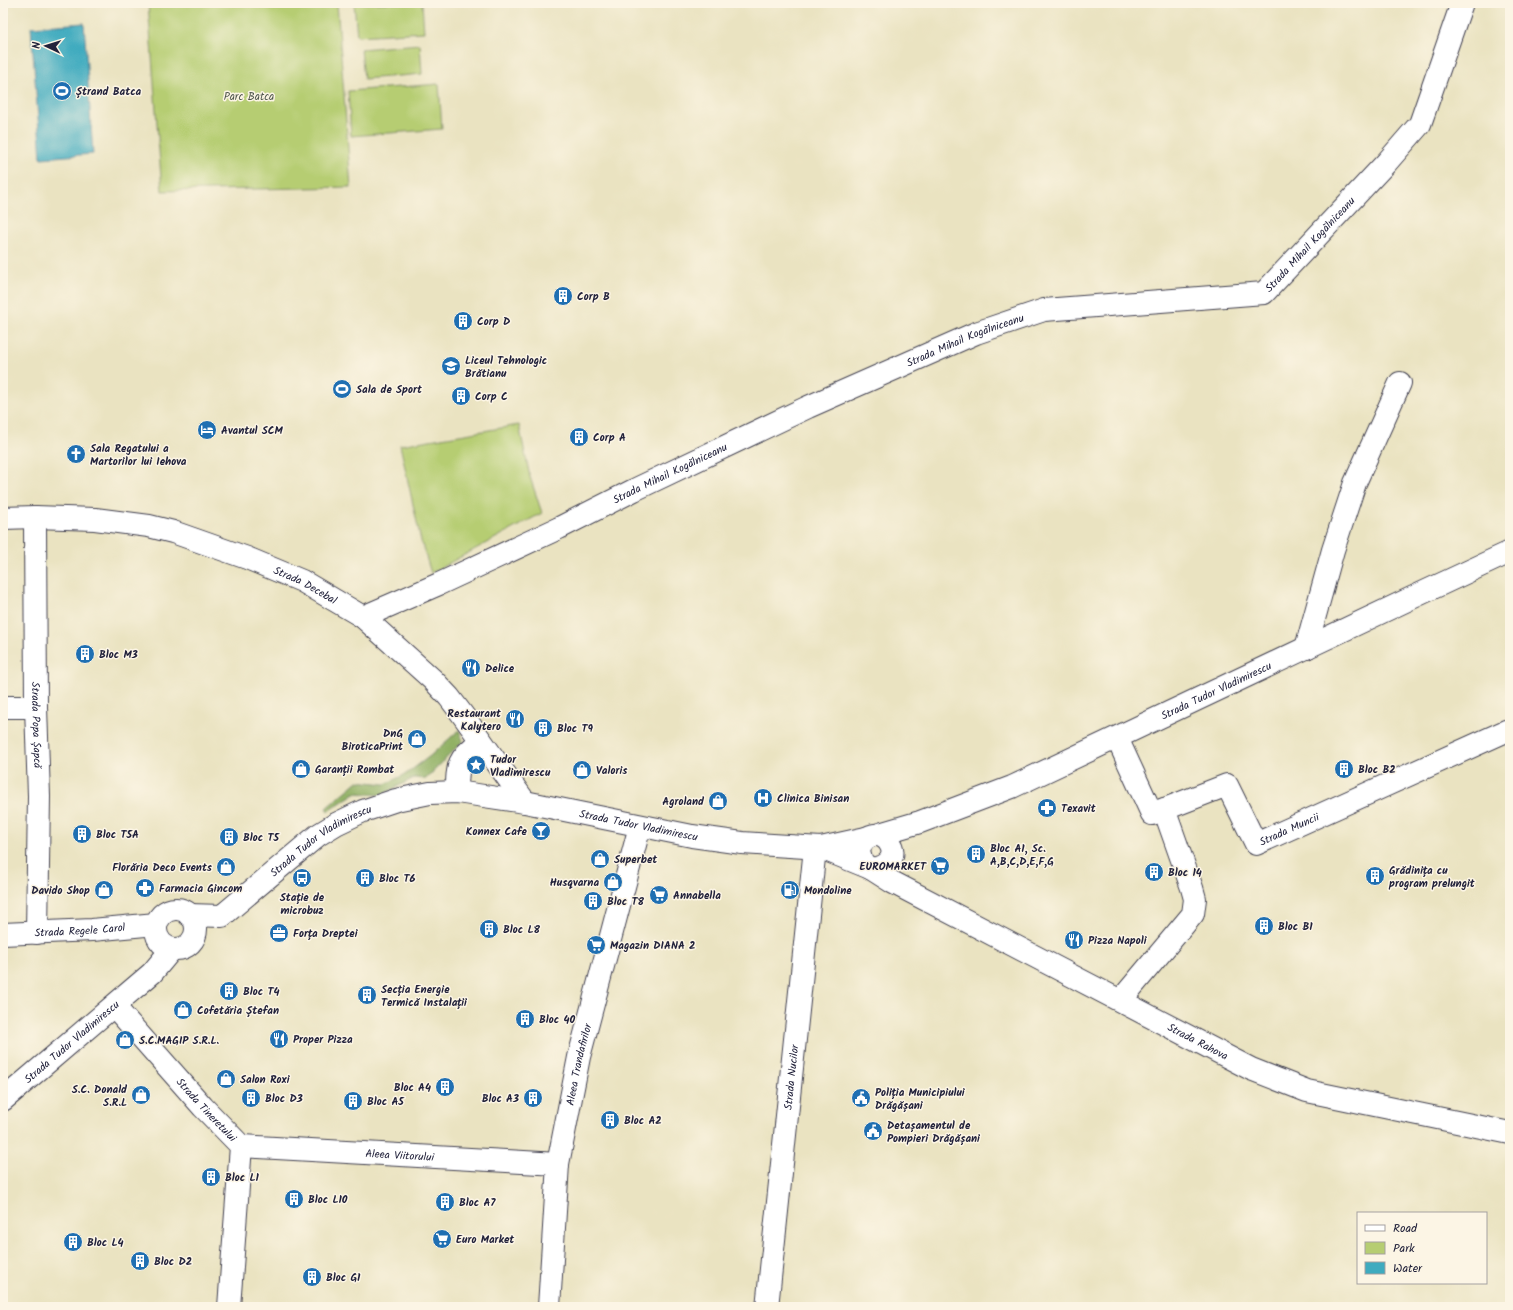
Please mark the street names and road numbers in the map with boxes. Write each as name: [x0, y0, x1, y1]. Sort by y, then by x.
street label: Strada Mihail Kogălniceanu: [1261, 193, 1360, 297]
street label: Strada Mihail Kogălniceanu: [904, 309, 1027, 373]
street label: Strada Mihail Kogălniceanu: [610, 438, 731, 509]
street label: Strada Decebal: [270, 562, 340, 610]
street label: Strada Tudor Vladimirescu: [1158, 657, 1275, 725]
street label: Strada Popa Șapcă: [26, 682, 46, 770]
street label: Strada Tudor Vladimirescu: [266, 800, 375, 882]
street label: Strada Tudor Vladimirescu: [578, 805, 700, 847]
street label: Strada Muncii: [1256, 808, 1323, 851]
street label: Strada Regele Carol: [34, 919, 126, 943]
street label: Strada Tudor Vladimirescu: [20, 996, 124, 1088]
street label: Strada Rahova: [1164, 1019, 1231, 1066]
street label: Aleea Trandafirilor: [562, 1020, 598, 1107]
street label: Strada Nucilor: [780, 1042, 805, 1111]
street label: Strada Tineretului: [171, 1074, 241, 1147]
street label: Aleea Viitorului: [365, 1145, 435, 1167]

